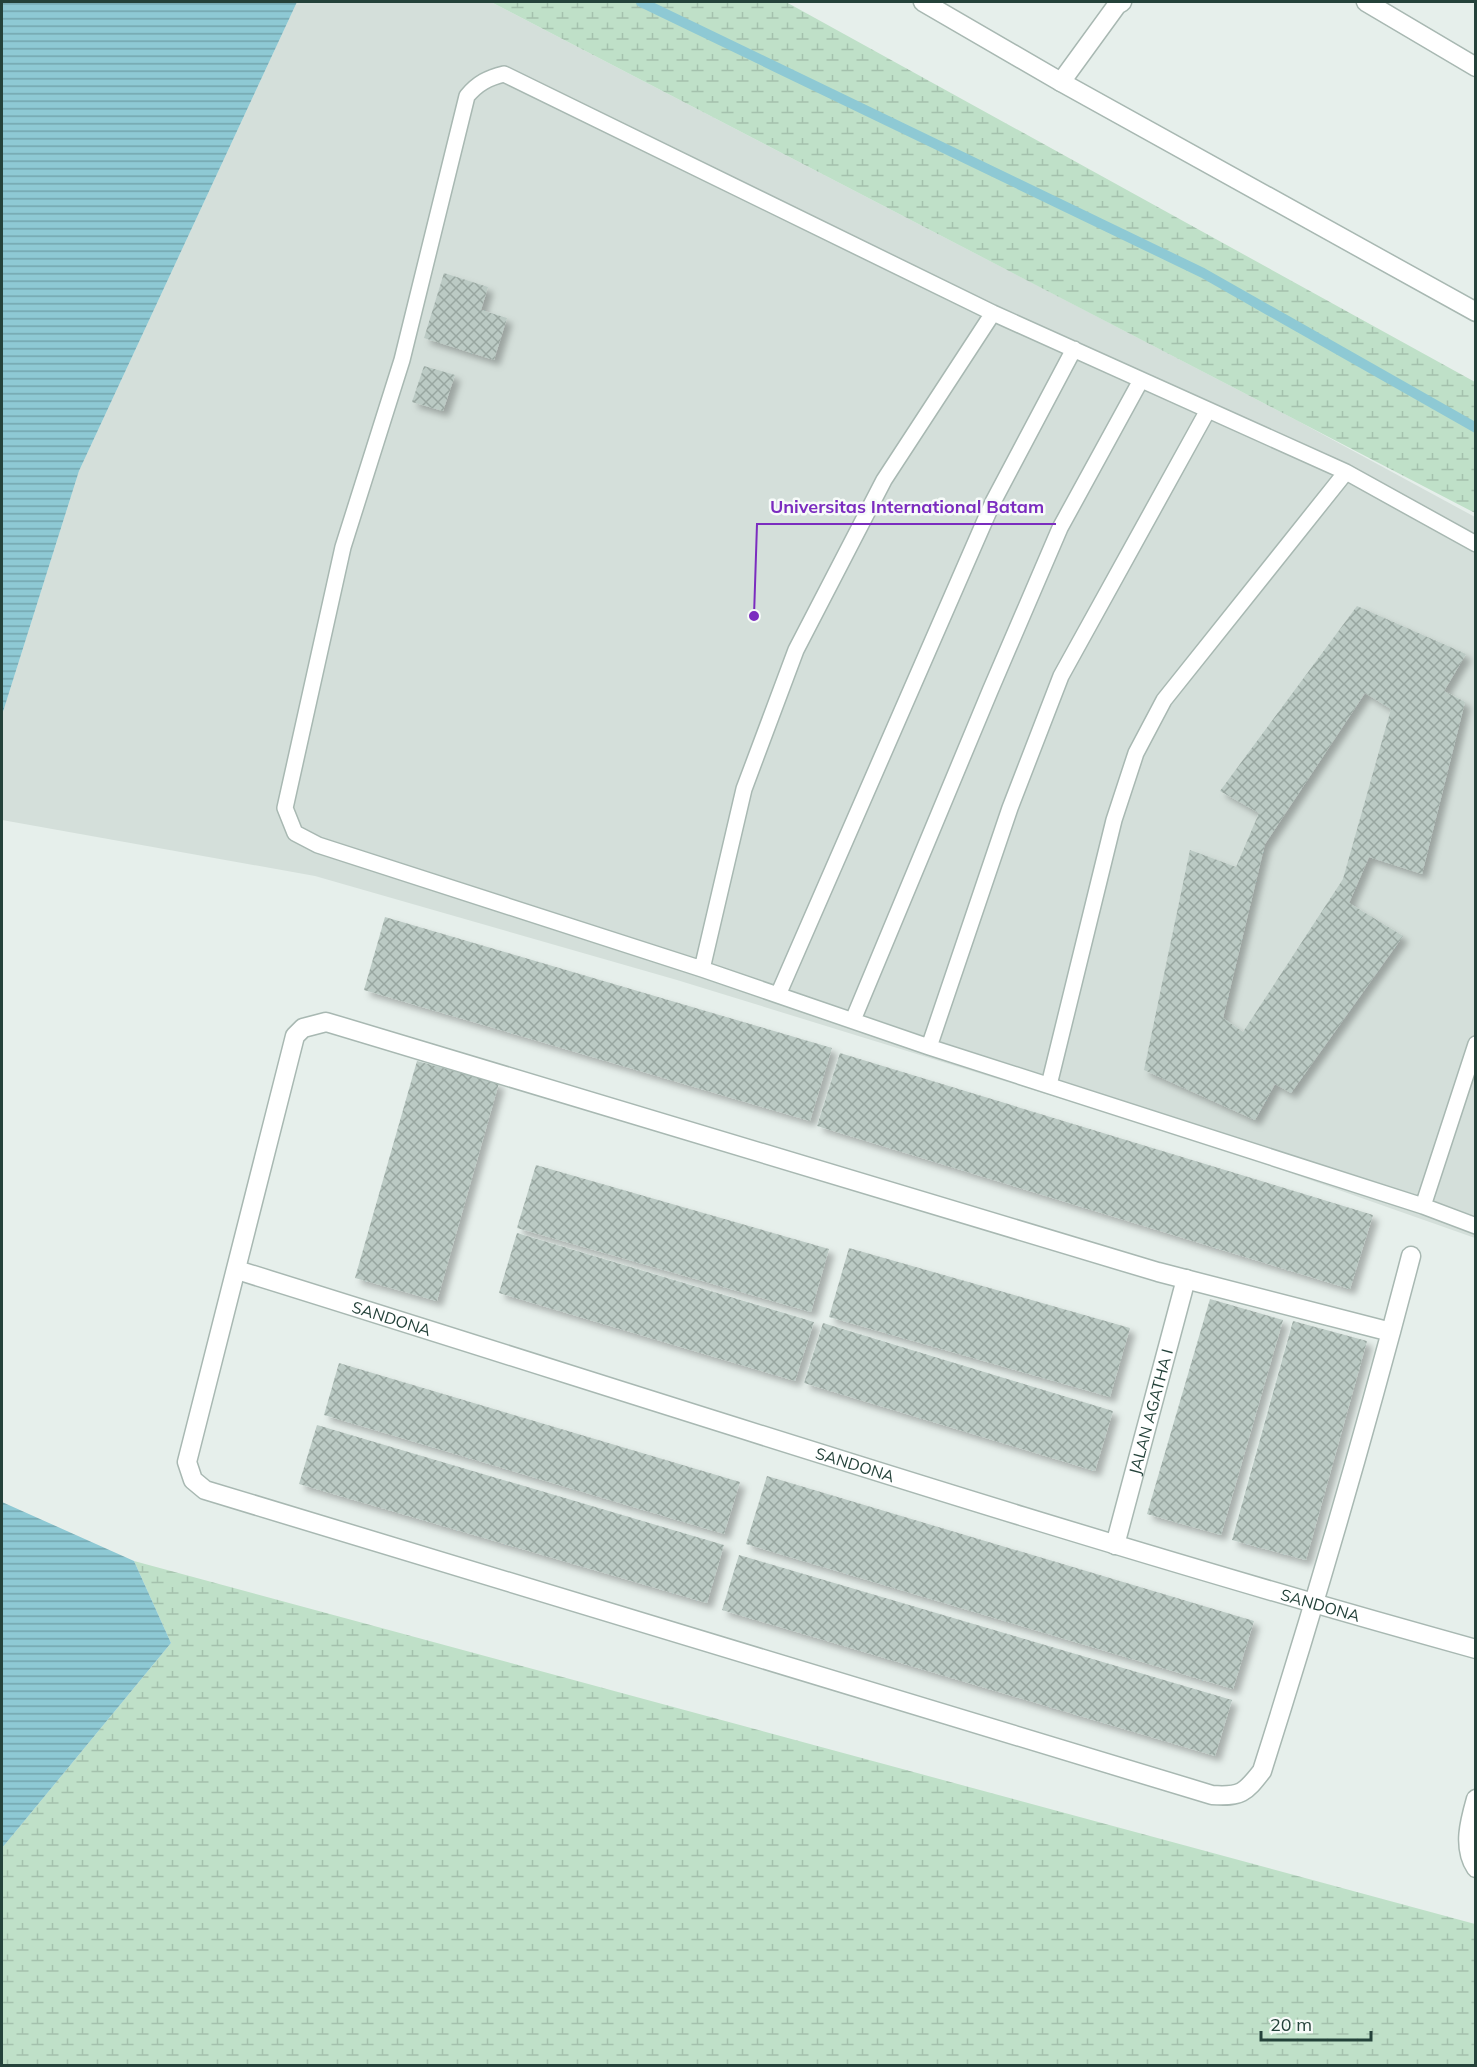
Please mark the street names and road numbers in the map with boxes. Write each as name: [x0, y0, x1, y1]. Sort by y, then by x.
street label: SANDONA: [350, 1297, 434, 1340]
street label: JALAN AGATHA I: [1124, 1347, 1177, 1477]
street label: SANDONA: [813, 1443, 897, 1486]
street label: SANDONA: [1278, 1584, 1363, 1626]

